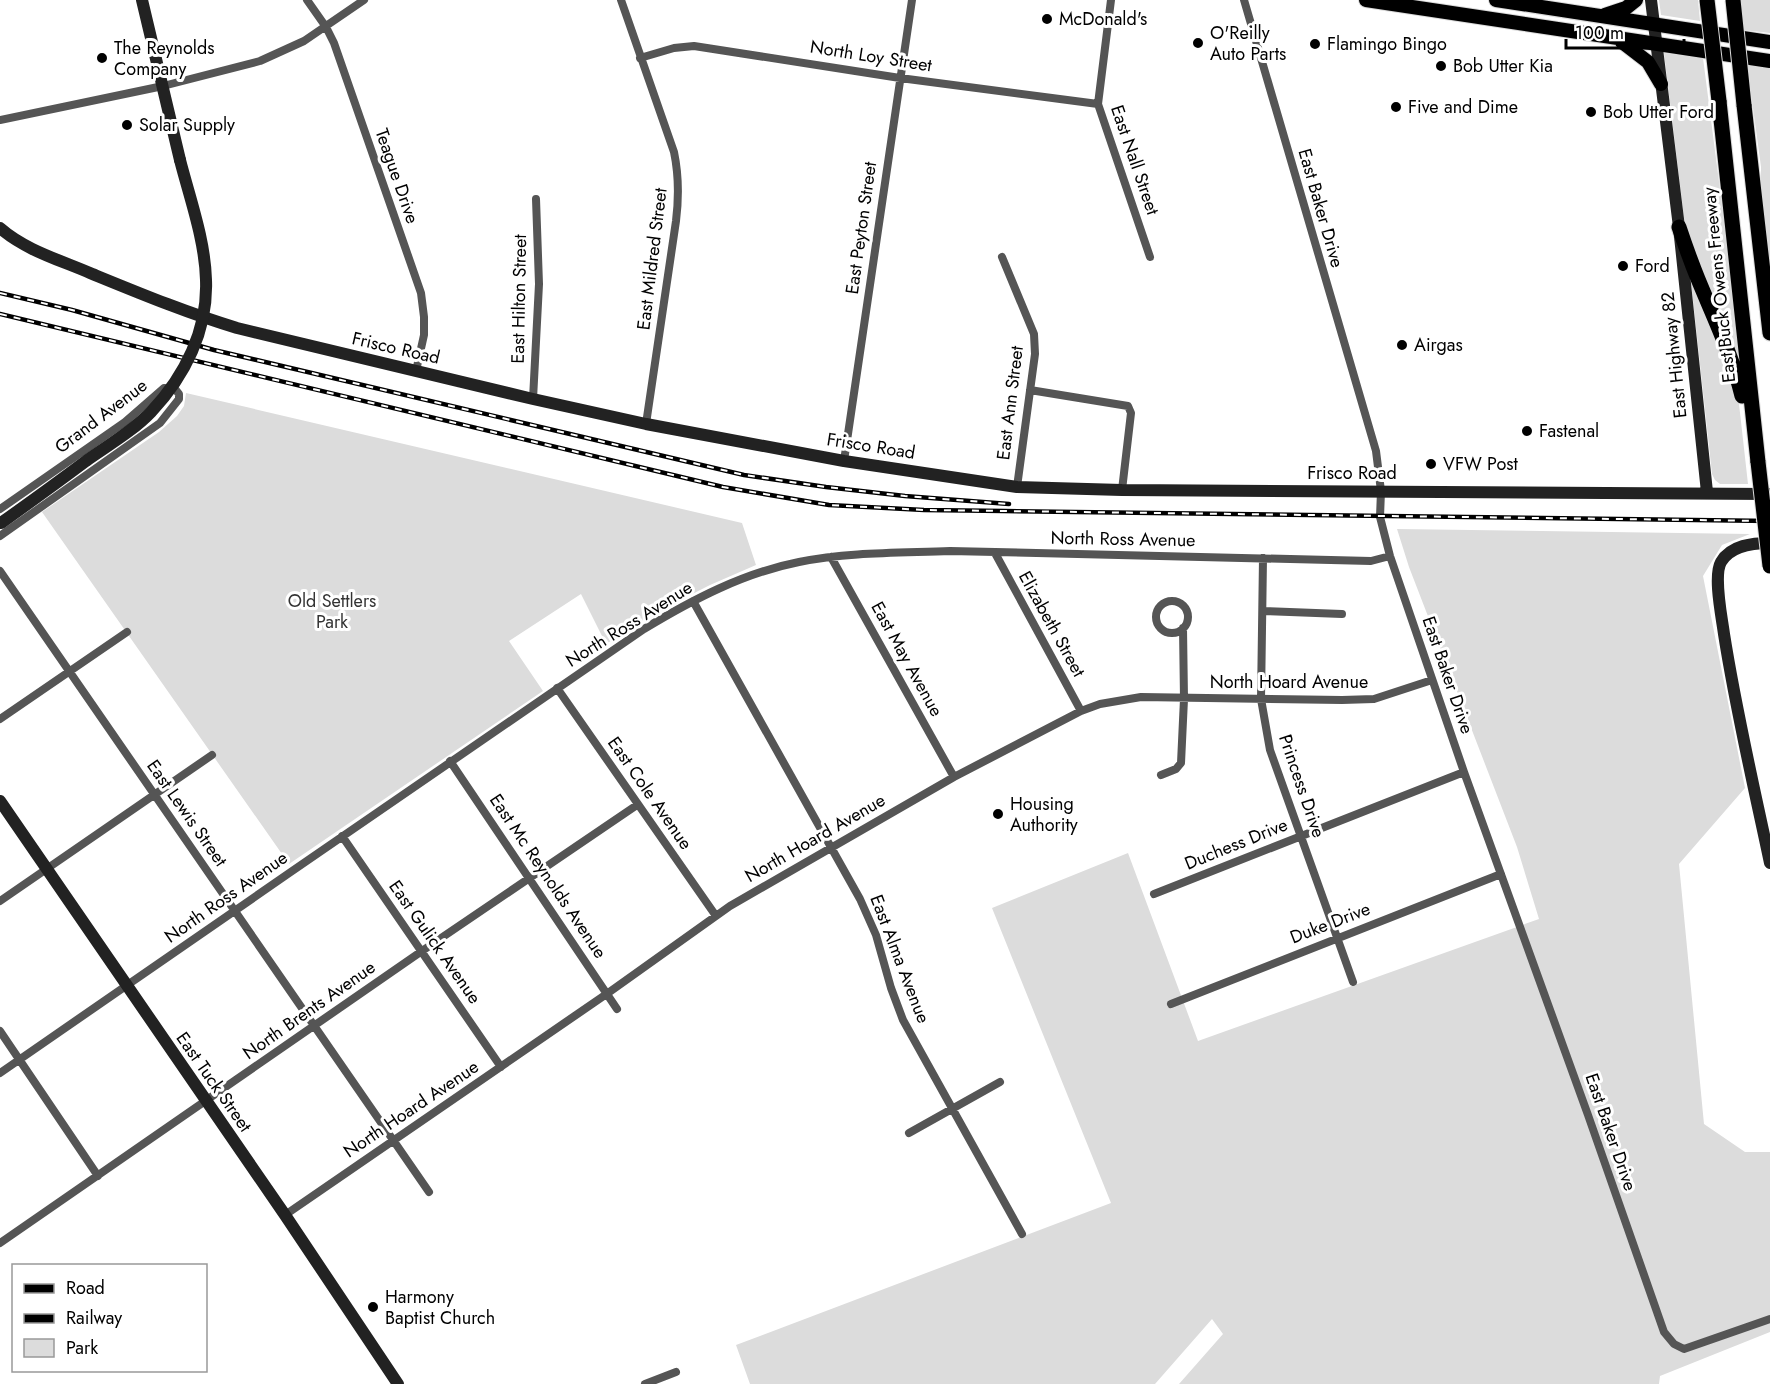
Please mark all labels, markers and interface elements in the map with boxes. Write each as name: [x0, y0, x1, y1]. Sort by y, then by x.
place label: McDonald's: [1059, 6, 1147, 32]
marker: McDonald's: [1040, 12, 1054, 26]
scale bar: [1566, 12, 1684, 50]
place label: O'Reilly Auto Parts: [1210, 20, 1286, 67]
text: 100 m: [1575, 20, 1624, 46]
place label: Flamingo Bingo: [1327, 31, 1447, 57]
street label: North Loy Street: [808, 34, 934, 79]
place label: The Reynolds Company: [114, 35, 214, 82]
marker: O'Reilly Auto Parts: [1191, 36, 1205, 50]
marker: Flamingo Bingo: [1308, 37, 1322, 51]
marker: The Reynolds Company: [95, 51, 109, 65]
place label: Bob Utter Kia: [1453, 53, 1553, 79]
marker: Bob Utter Kia: [1434, 59, 1448, 73]
place label: Five and Dime: [1408, 94, 1518, 120]
place label: Bob Utter Ford: [1603, 99, 1714, 125]
marker: Five and Dime: [1389, 100, 1403, 114]
street label: East Nall Street: [1104, 102, 1166, 219]
marker: Bob Utter Ford: [1584, 105, 1598, 119]
place label: Solar Supply: [139, 112, 235, 138]
marker: Solar Supply: [120, 118, 134, 132]
street label: Teague Drive: [369, 125, 425, 227]
street label: East Baker Drive: [1292, 145, 1350, 271]
street label: East Peyton Street: [839, 159, 883, 296]
street label: East Mildred Street: [630, 186, 674, 332]
street label: East Buck Owens Freeway: [1696, 186, 1742, 384]
street label: East Hilton Street: [505, 234, 533, 364]
place label: Ford: [1635, 253, 1670, 279]
marker: Ford: [1616, 259, 1630, 273]
street label: East Highway 82: [1654, 291, 1694, 419]
street label: Frisco Road: [350, 325, 442, 371]
place label: Airgas: [1414, 332, 1463, 358]
marker: Airgas: [1395, 338, 1409, 352]
street label: East Ann Street: [990, 344, 1030, 461]
street label: Grand Avenue: [49, 373, 153, 459]
place label: Fastenal: [1539, 418, 1599, 444]
marker: Fastenal: [1520, 424, 1534, 438]
street label: Frisco Road: [825, 426, 917, 466]
place label: VFW Post: [1443, 451, 1519, 477]
marker: VFW Post: [1424, 457, 1438, 471]
street label: Frisco Road: [1307, 460, 1397, 486]
street label: North Ross Avenue: [1050, 525, 1196, 553]
street label: Elizabeth Street: [1012, 566, 1092, 682]
street label: North Ross Avenue: [561, 575, 697, 673]
park label: Old Settlers Park: [288, 588, 376, 635]
street label: East May Avenue: [865, 597, 949, 721]
street label: East Baker Drive: [1416, 613, 1480, 737]
street label: North Hoard Avenue: [1210, 669, 1368, 695]
street label: East Cole Avenue: [601, 731, 699, 855]
street label: Princess Drive: [1272, 731, 1332, 841]
street label: East Lewis Street: [140, 754, 234, 872]
street label: North Hoard Avenue: [740, 787, 890, 889]
street label: East Mc Reynolds Avenue: [483, 789, 613, 963]
place label: Housing Authority: [1010, 791, 1078, 838]
marker: Housing Authority: [991, 807, 1005, 821]
street label: Duchess Drive: [1181, 812, 1291, 876]
street label: North Ross Avenue: [159, 845, 293, 949]
street label: East Gulick Avenue: [383, 875, 487, 1009]
street label: East Alma Avenue: [864, 891, 936, 1027]
street label: Duke Drive: [1286, 896, 1374, 950]
street label: North Brents Avenue: [237, 954, 381, 1066]
street label: East Tuck Street: [170, 1027, 259, 1138]
street label: North Hoard Avenue: [338, 1054, 484, 1164]
street label: East Baker Drive: [1579, 1070, 1643, 1194]
legend: [12, 1264, 207, 1372]
text: Road: [66, 1275, 105, 1301]
place label: Harmony Baptist Church: [385, 1284, 495, 1331]
marker: Harmony Baptist Church: [366, 1300, 380, 1314]
text: Railway: [66, 1305, 122, 1331]
text: Park: [66, 1335, 98, 1361]

